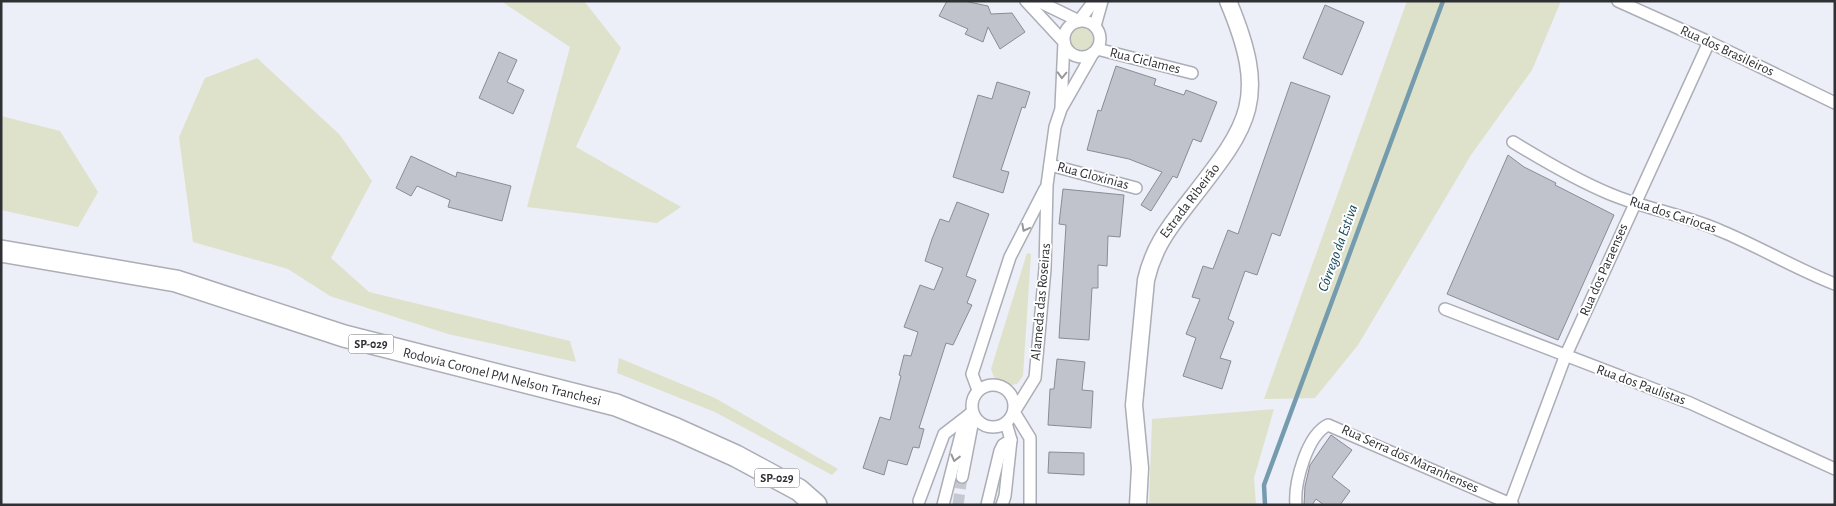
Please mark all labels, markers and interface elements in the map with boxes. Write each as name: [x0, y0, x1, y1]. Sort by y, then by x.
street label: Rua dos Brasileiros: [1678, 23, 1776, 79]
street label: Rua Ciclames: [1108, 45, 1182, 77]
one-way arrow: [1057, 72, 1068, 80]
street label: Rua Gloxinias: [1056, 160, 1130, 192]
street label: Estrada Ribeirão: [1158, 161, 1222, 241]
street label: Rua dos Cariocas: [1628, 194, 1718, 236]
water label: Córrego da Estiva: [1315, 202, 1361, 294]
street label: Rua dos Paraenses: [1577, 222, 1631, 318]
one-way arrow: [1021, 223, 1031, 232]
street label: Alameda das Roseiras: [1029, 243, 1053, 361]
road number: SP-029: [348, 334, 394, 354]
street label: Rodovia Coronel PM Nelson Tranchesi: [402, 346, 602, 408]
street label: Rua dos Paulistas: [1595, 362, 1687, 408]
street label: Rua Serra dos Maranhenses: [1339, 422, 1481, 496]
one-way arrow: [950, 454, 961, 463]
road number: SP-029: [754, 468, 800, 488]

